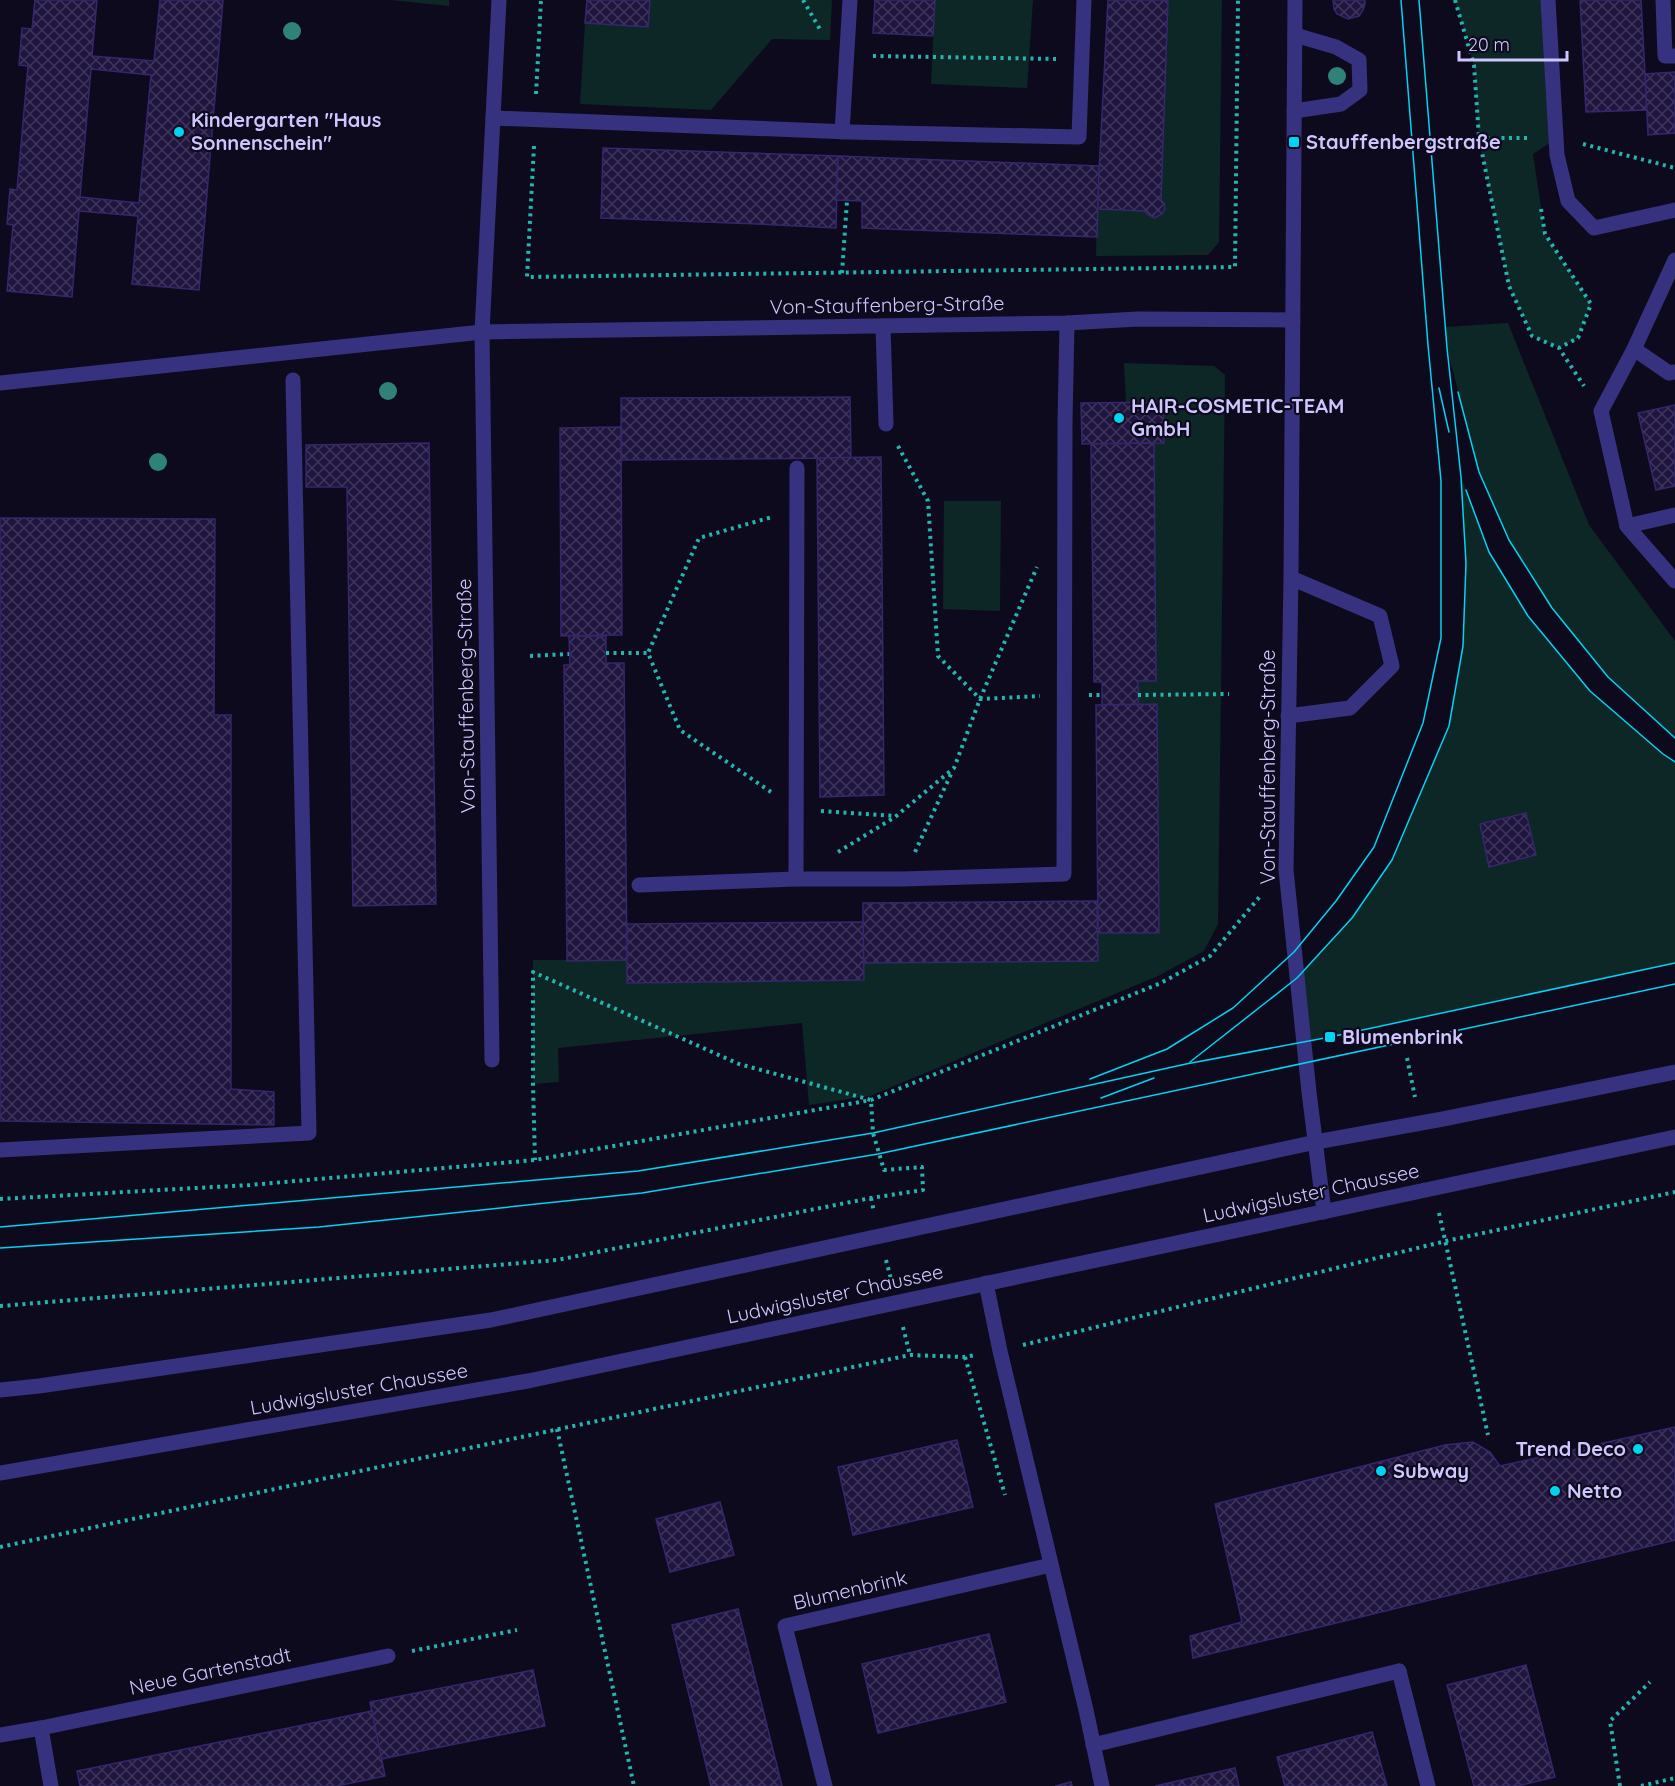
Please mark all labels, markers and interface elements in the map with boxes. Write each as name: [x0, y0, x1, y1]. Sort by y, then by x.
scale bar: [1459, 24, 1567, 62]
text: 20 m: [1468, 33, 1510, 56]
place label: Kindergarten "Haus Sonnenschein": [191, 107, 382, 155]
marker: Kindergarten "Haus Sonnenschein": [172, 125, 186, 139]
place label: Stauffenbergstraße: [1306, 129, 1501, 154]
marker: Stauffenbergstraße: [1287, 135, 1301, 149]
street label: Von-Stauffenberg-Straße: [769, 290, 1005, 319]
place label: HAIR-COSMETIC-TEAM GmbH: [1131, 393, 1344, 441]
marker: HAIR-COSMETIC-TEAM GmbH: [1112, 411, 1126, 425]
street label: Von-Stauffenberg-Straße: [451, 578, 480, 814]
street label: Von-Stauffenberg-Straße: [1255, 650, 1280, 884]
place label: Blumenbrink: [1342, 1024, 1464, 1049]
marker: Blumenbrink: [1323, 1030, 1337, 1044]
street label: Ludwigsluster Chaussee: [1200, 1157, 1421, 1228]
street label: Ludwigsluster Chaussee: [724, 1258, 945, 1329]
street label: Ludwigsluster Chaussee: [248, 1357, 470, 1420]
place label: Trend Deco: [1515, 1436, 1626, 1461]
marker: Trend Deco: [1631, 1442, 1645, 1456]
place label: Subway: [1393, 1458, 1469, 1483]
marker: Subway: [1374, 1464, 1388, 1478]
place label: Netto: [1567, 1478, 1622, 1503]
marker: Netto: [1548, 1484, 1562, 1498]
street label: Blumenbrink: [790, 1564, 909, 1615]
street label: Neue Gartenstadt: [127, 1641, 293, 1700]

